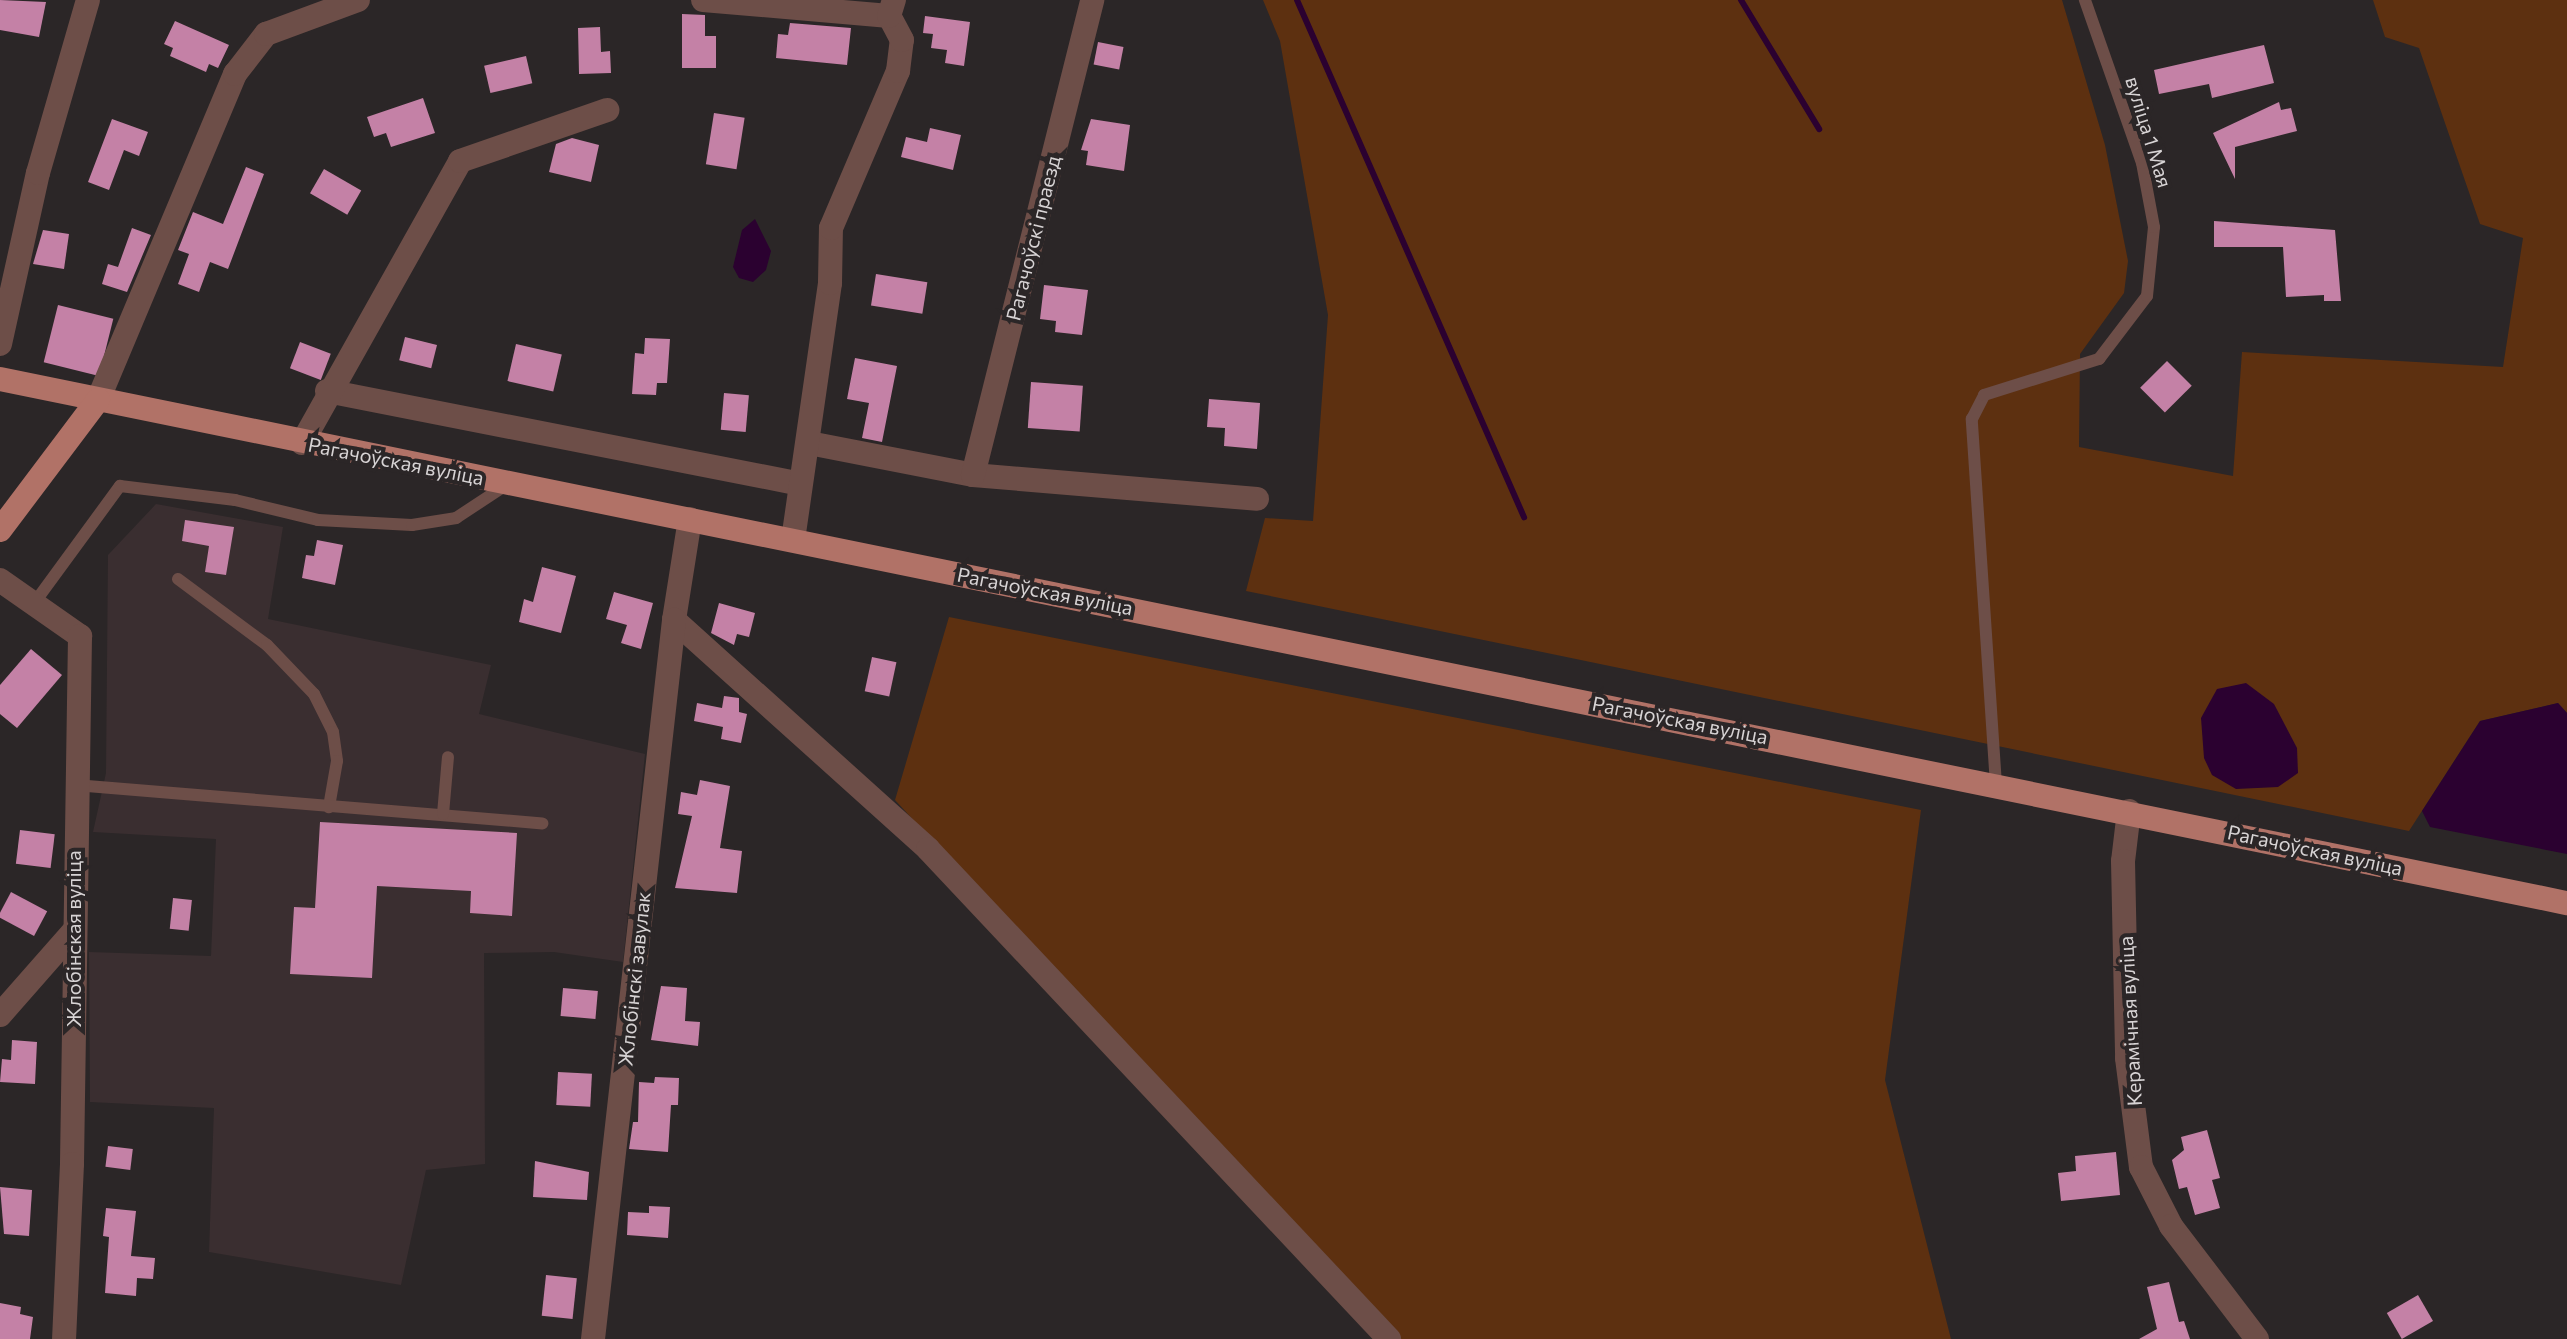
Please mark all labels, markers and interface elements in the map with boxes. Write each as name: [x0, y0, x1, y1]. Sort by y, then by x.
street label: вуліца 1 Мая: [2121, 74, 2177, 190]
street label: Рагачоўскі праезд: [1001, 153, 1065, 323]
street label: Рагачоўская вуліца: [306, 432, 486, 490]
street label: Рагачоўская вуліца: [955, 562, 1135, 620]
street label: Рагачоўская вуліца: [1590, 691, 1770, 749]
street label: Рагачоўская вуліца: [2225, 820, 2405, 880]
street label: Жлобінская вуліца: [61, 850, 85, 1028]
street label: Жлобінскі завулак: [613, 891, 655, 1067]
street label: Керамічная вуліца: [2114, 935, 2146, 1107]

